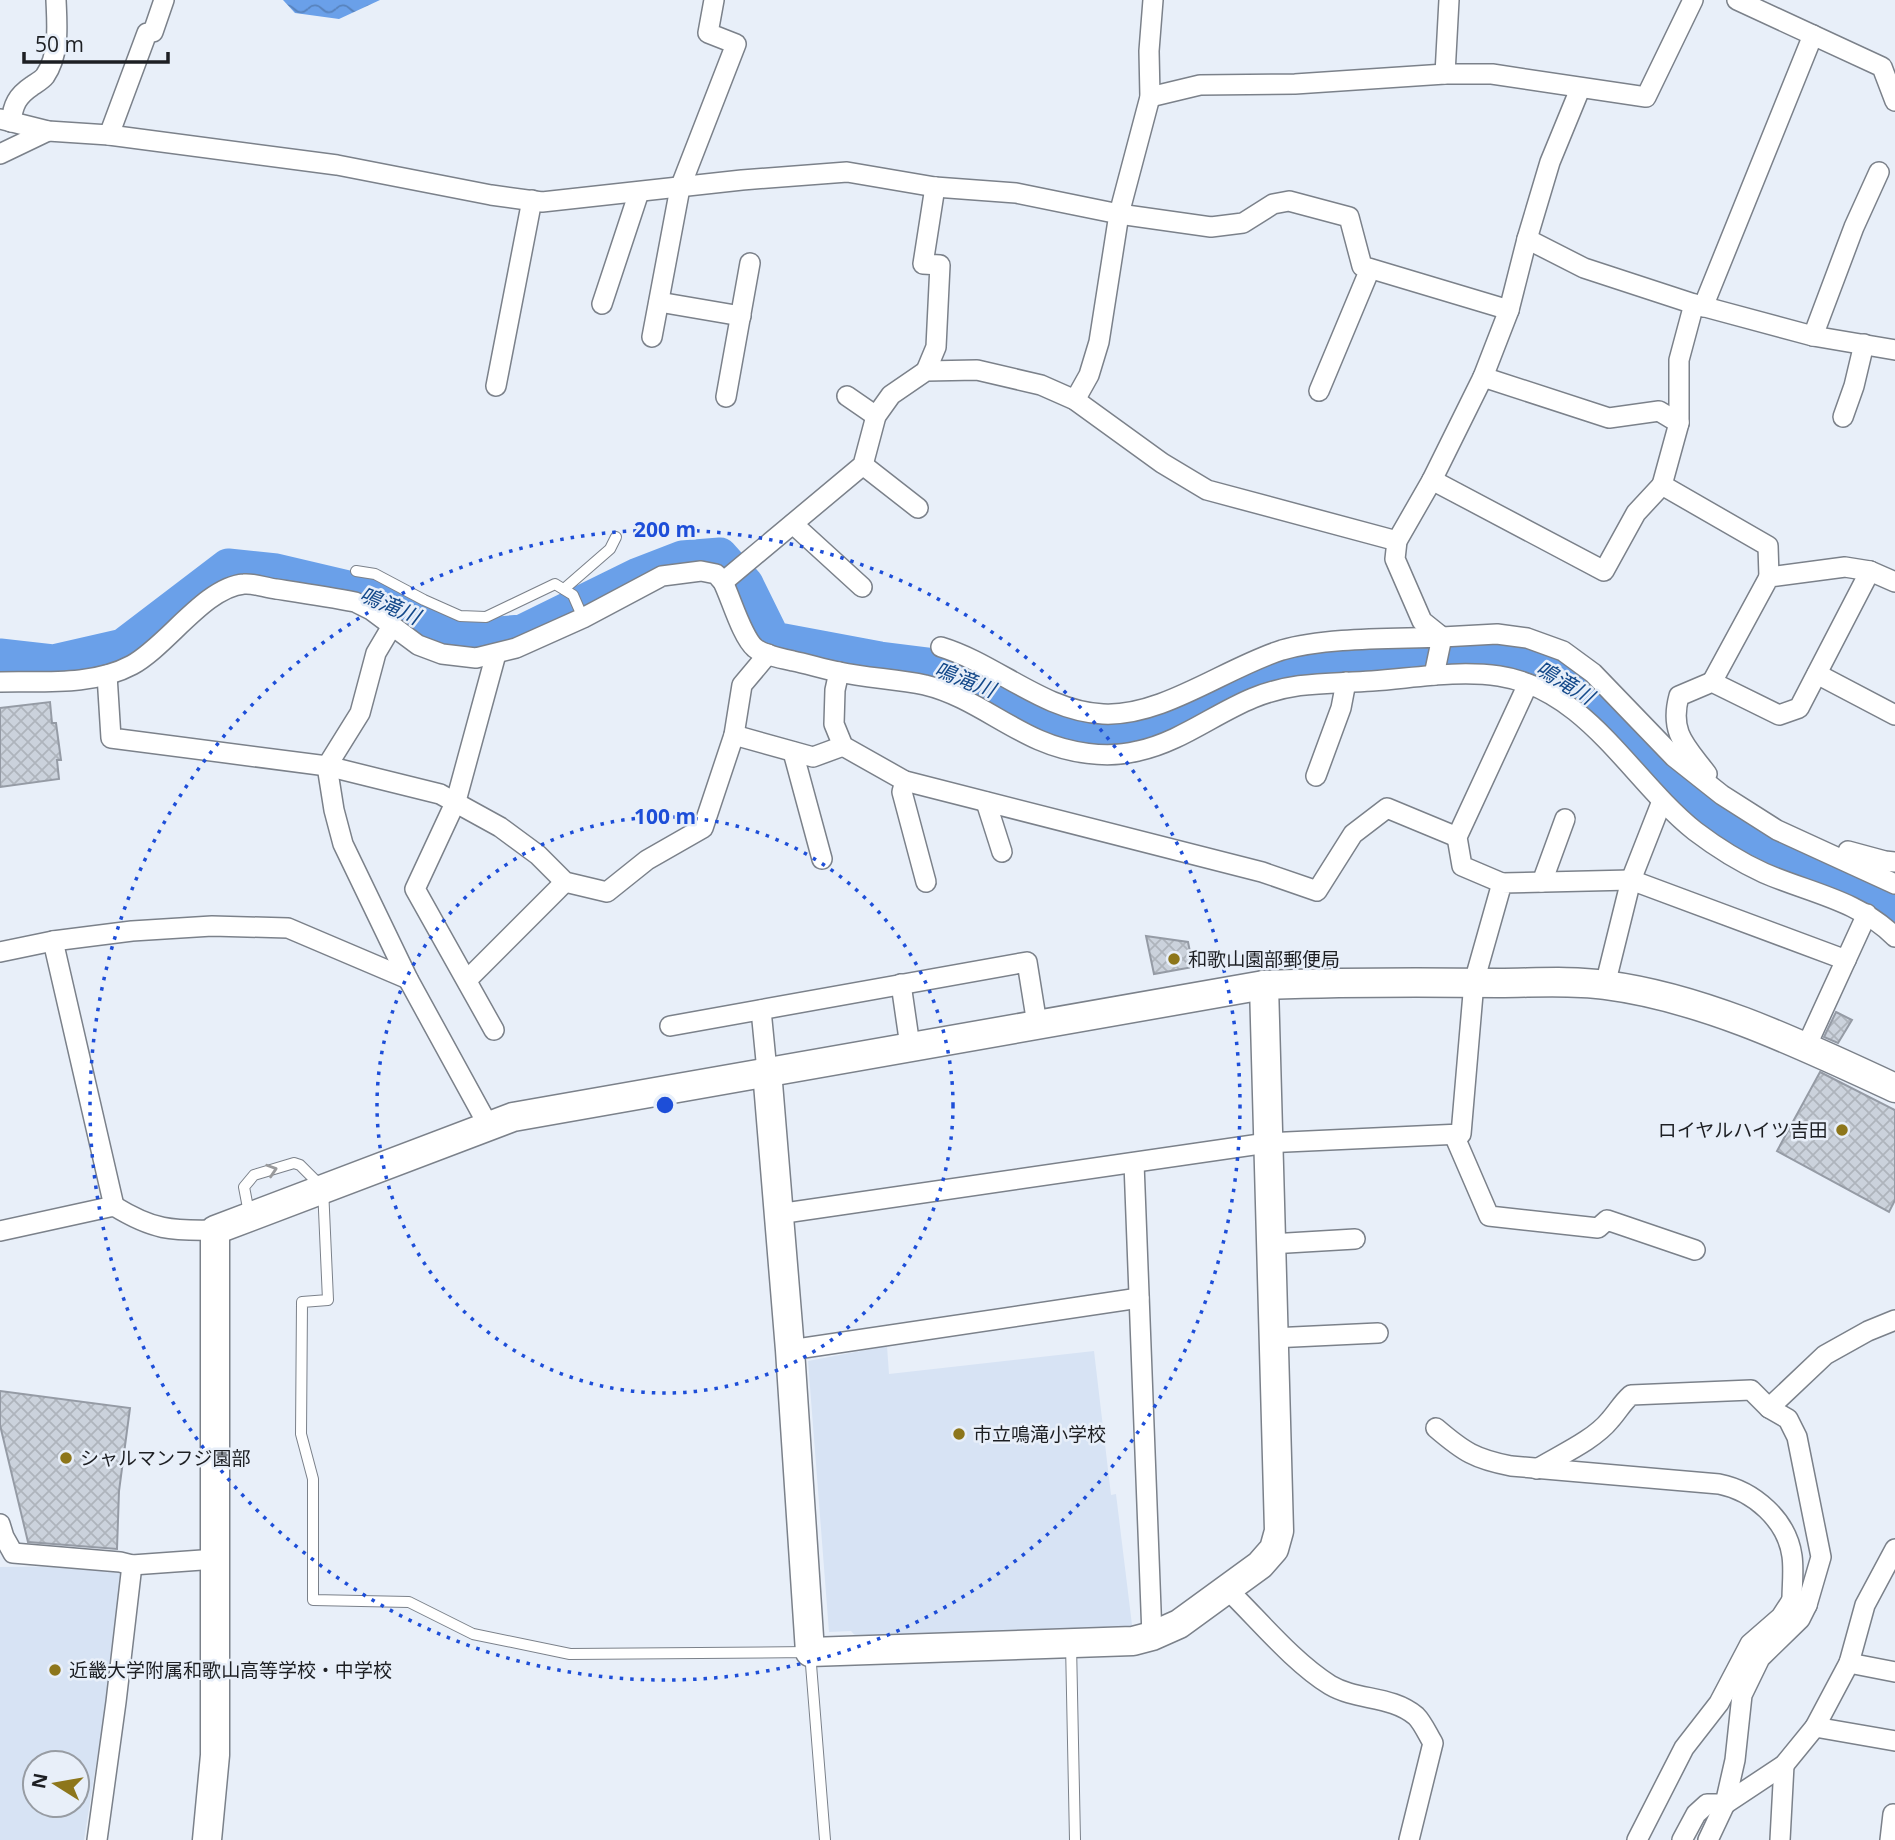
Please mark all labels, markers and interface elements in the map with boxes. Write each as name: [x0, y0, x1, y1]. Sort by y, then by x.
scale bar: [24, 21, 168, 65]
text: 50 m: [35, 30, 84, 58]
text: 200 m: [634, 515, 696, 543]
water label: 鳴滝川: [356, 580, 426, 631]
water label: 鳴滝川: [1531, 654, 1601, 711]
water label: 鳴滝川: [931, 655, 1001, 704]
text: 100 m: [634, 802, 696, 830]
place label: 和歌山園部郵便局: [1188, 946, 1340, 972]
marker: 和歌山園部郵便局: [1166, 951, 1182, 967]
centre of rings: [653, 1093, 677, 1117]
place label: ロイヤルハイツ吉田: [1658, 1117, 1828, 1143]
marker: ロイヤルハイツ吉田: [1834, 1122, 1850, 1138]
one-way arrow: [265, 1164, 277, 1178]
place label: 市立鳴滝小学校: [973, 1421, 1106, 1447]
marker: 市立鳴滝小学校: [951, 1426, 967, 1442]
place label: シャルマンフジ園部: [80, 1445, 250, 1471]
marker: シャルマンフジ園部: [58, 1450, 74, 1466]
place label: 近畿大学附属和歌山高等学校・中学校: [69, 1657, 392, 1683]
marker: 近畿大学附属和歌山高等学校・中学校: [47, 1662, 63, 1678]
north arrow: [21, 1749, 91, 1819]
text: N: [25, 1771, 54, 1791]

